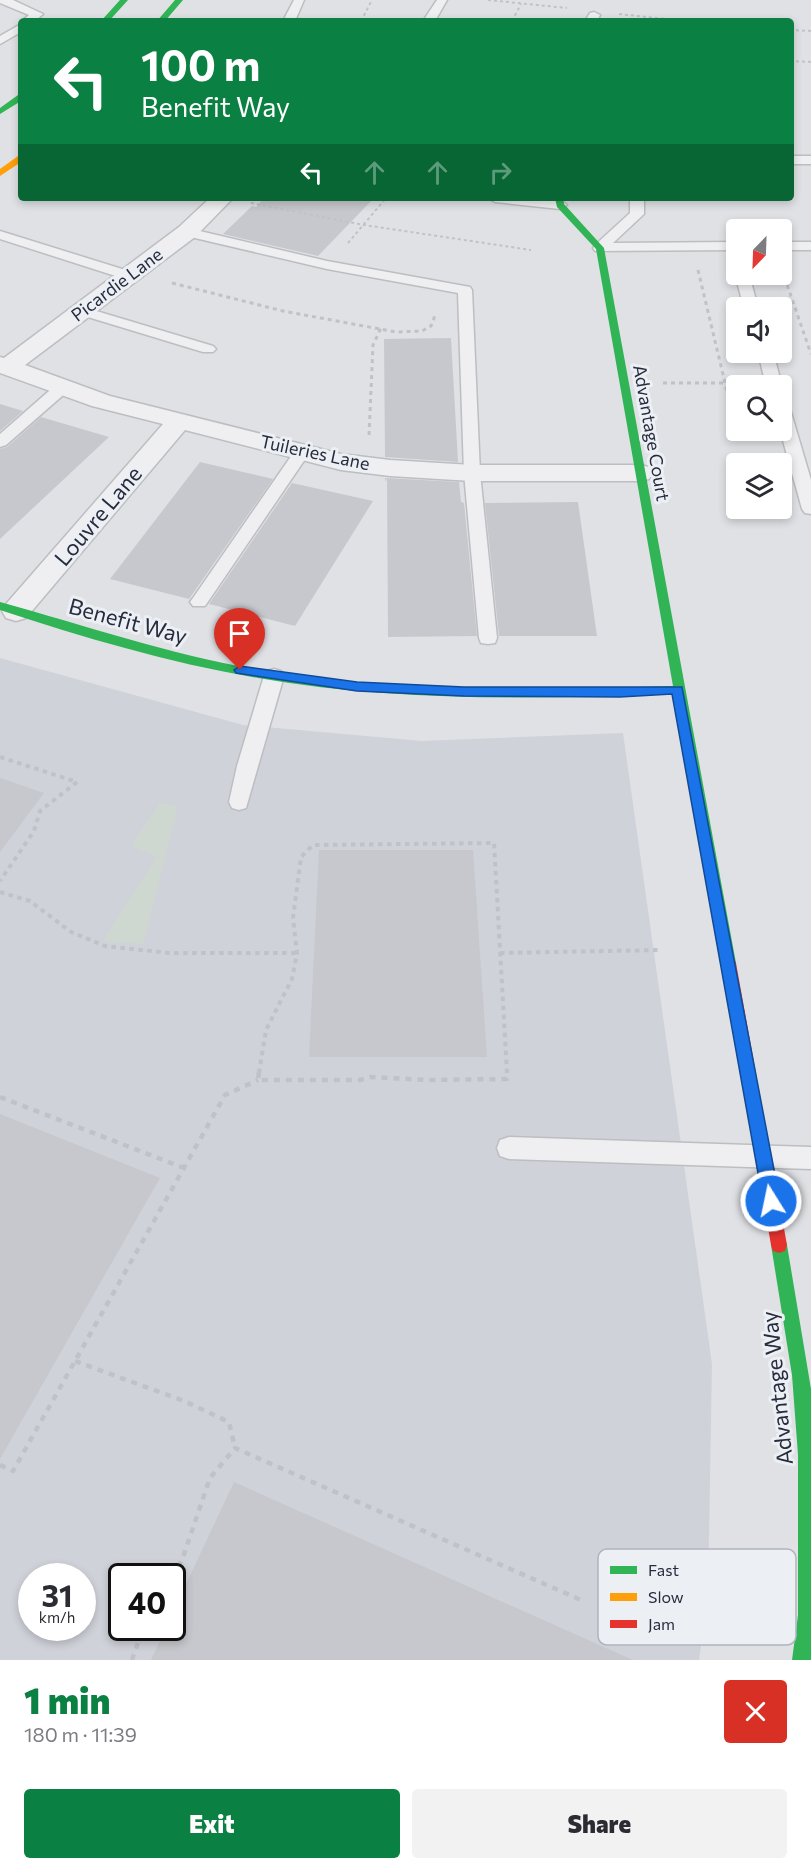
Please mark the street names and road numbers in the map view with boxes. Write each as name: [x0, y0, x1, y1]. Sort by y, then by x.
street label: Picardie Lane: [66, 243, 166, 326]
street label: Advantage Court: [629, 363, 675, 503]
street label: Tuileries Lane: [259, 430, 372, 474]
street label: Louvre Lane: [48, 460, 147, 571]
street label: Benefit Way: [66, 592, 190, 649]
street label: Advantage Way: [755, 1310, 798, 1466]

